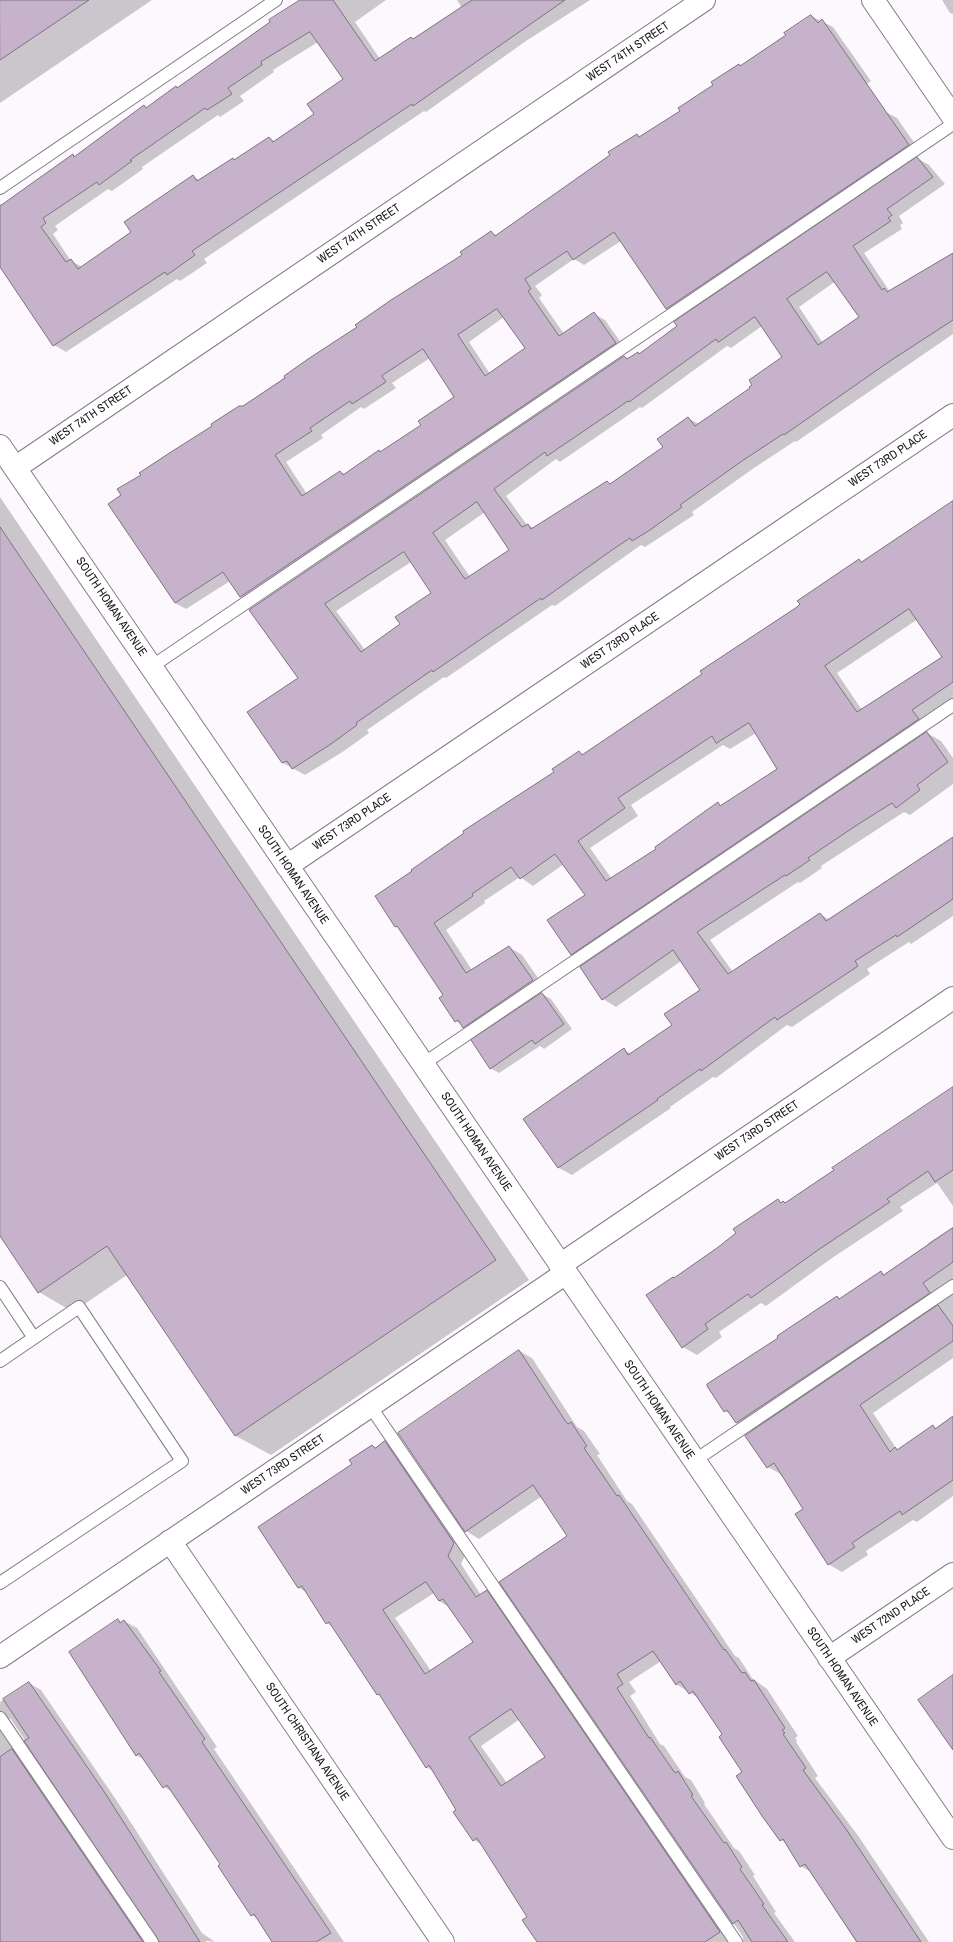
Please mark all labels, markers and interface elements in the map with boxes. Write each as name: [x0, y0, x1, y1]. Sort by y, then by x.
street label: WEST 74TH STREET: [584, 19, 672, 85]
street label: WEST 74TH STREET: [315, 201, 403, 267]
street label: WEST 74TH STREET: [47, 383, 135, 449]
street label: WEST 73RD PLACE: [846, 427, 930, 491]
street label: SOUTH HOMAN AVENUE: [73, 555, 149, 659]
street label: WEST 73RD PLACE: [578, 609, 662, 673]
street label: WEST 73RD PLACE: [310, 790, 394, 854]
street label: SOUTH HOMAN AVENUE: [255, 823, 331, 927]
street label: SOUTH HOMAN AVENUE: [438, 1090, 514, 1194]
street label: WEST 73RD STREET: [712, 1098, 802, 1164]
street label: SOUTH HOMAN AVENUE: [621, 1358, 697, 1462]
street label: WEST 73RD STREET: [238, 1432, 328, 1498]
street label: WEST 72ND PLACE: [849, 1584, 933, 1648]
street label: SOUTH HOMAN AVENUE: [804, 1625, 880, 1729]
street label: SOUTH CHRISTIANA AVENUE: [262, 1680, 352, 1804]

